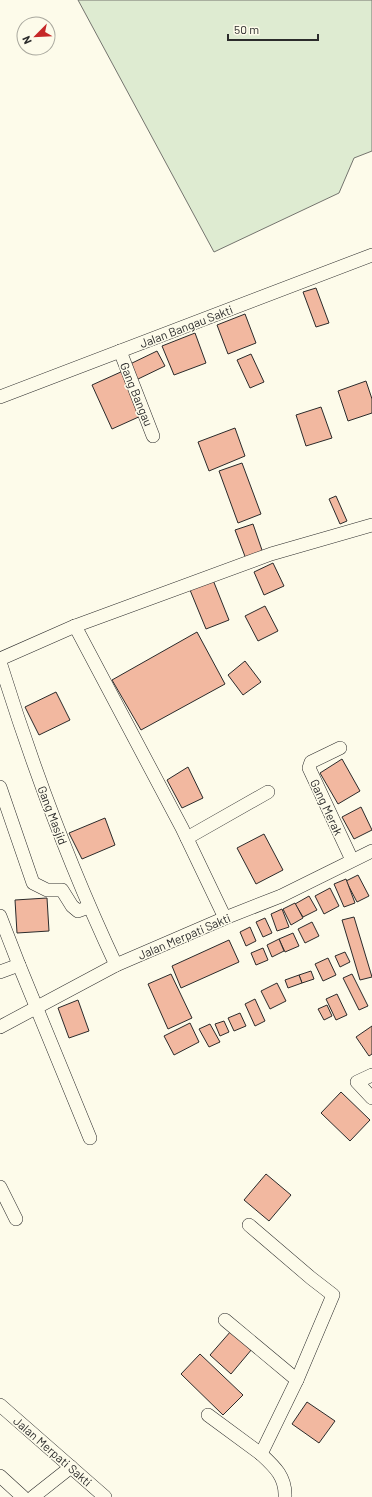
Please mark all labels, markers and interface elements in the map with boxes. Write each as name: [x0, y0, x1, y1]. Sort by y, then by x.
north arrow: [16, 16, 56, 56]
scale bar: [228, 16, 318, 42]
text: 50 m: [234, 22, 259, 36]
text: N: [19, 34, 34, 46]
street label: Jalan Bangau Sakti: [137, 302, 235, 350]
street label: Gang Bangau: [118, 360, 156, 428]
street label: Gang Merak: [308, 777, 346, 837]
street label: Gang Masjid: [35, 784, 71, 846]
street label: Jalan Merpati Sakti: [136, 910, 232, 962]
street label: Jalan Merpati Sakti: [11, 1413, 95, 1489]

